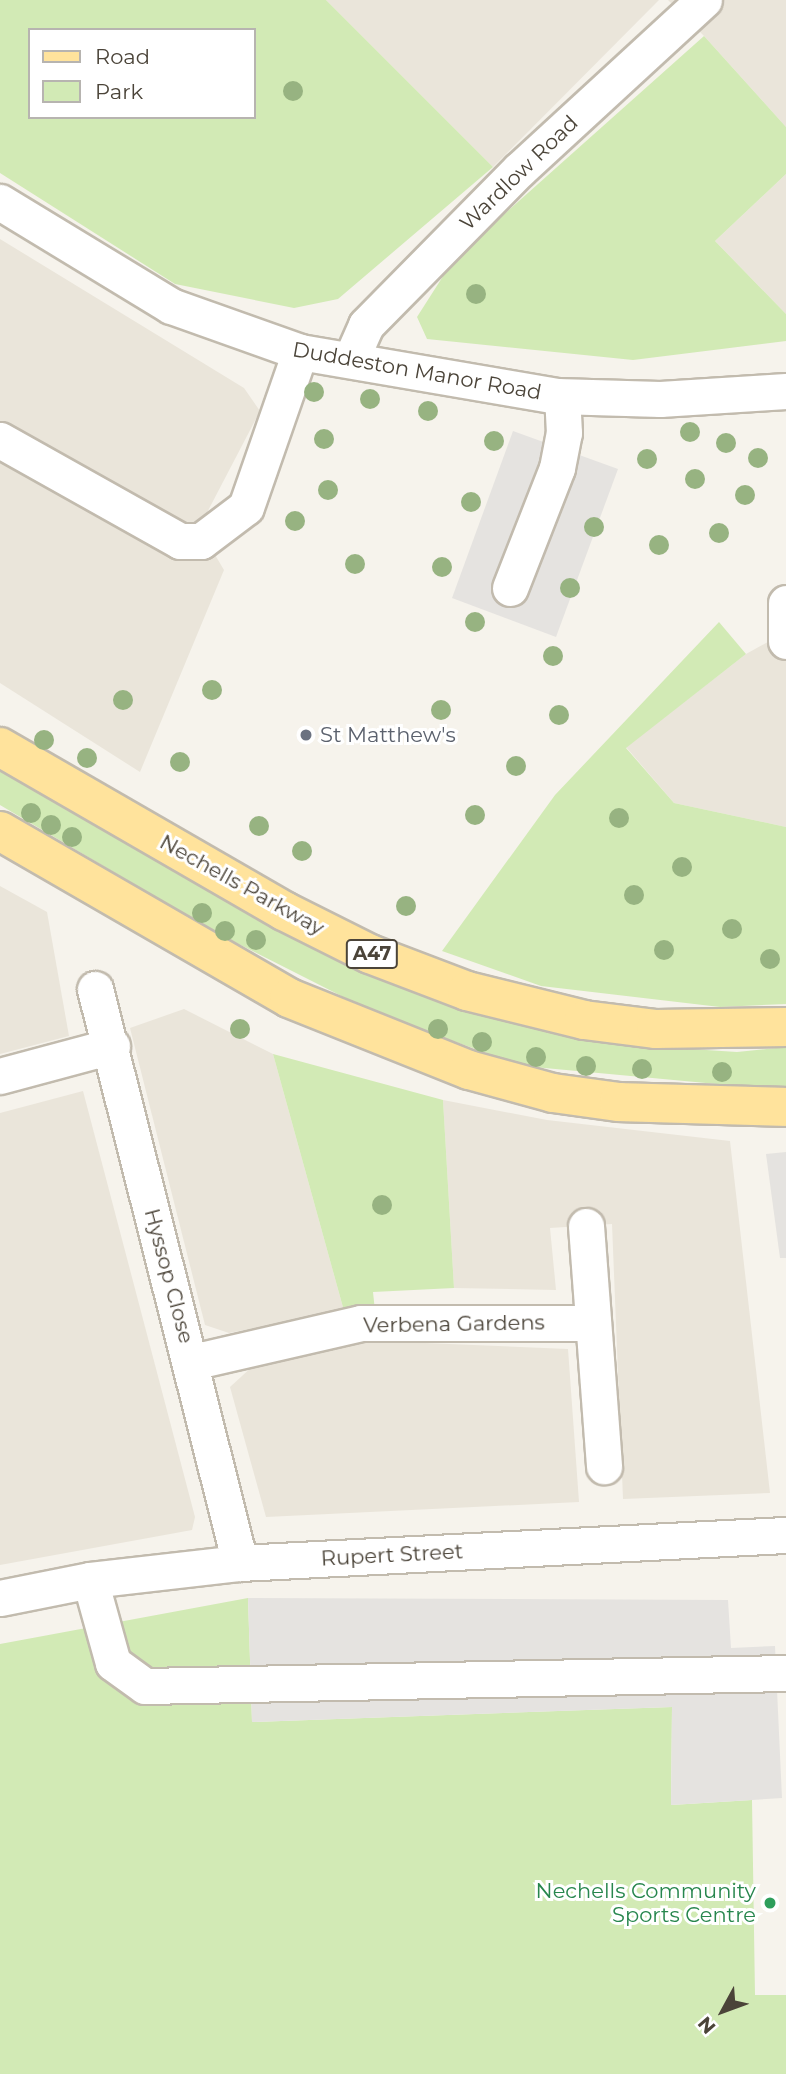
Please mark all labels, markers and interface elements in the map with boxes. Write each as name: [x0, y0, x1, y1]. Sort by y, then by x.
legend: [28, 28, 256, 119]
text: Road: [95, 44, 150, 69]
text: Park: [95, 79, 143, 104]
street label: Wardlow Road: [455, 110, 583, 236]
street label: Duddeston Manor Road: [290, 337, 544, 405]
place label: St Matthew's: [320, 722, 456, 748]
marker: St Matthew's: [298, 727, 314, 743]
street label: Nechells Parkway: [155, 829, 329, 941]
road number: A47: [346, 938, 398, 970]
street label: Hyssop Close: [139, 1206, 199, 1346]
street label: Verbena Gardens: [363, 1310, 545, 1338]
street label: Rupert Street: [320, 1539, 464, 1571]
place label: Nechells Community Sports Centre: [536, 1878, 756, 1928]
marker: Nechells Community Sports Centre: [762, 1895, 778, 1911]
north arrow: [688, 1976, 758, 2046]
text: N: [693, 2012, 720, 2038]

